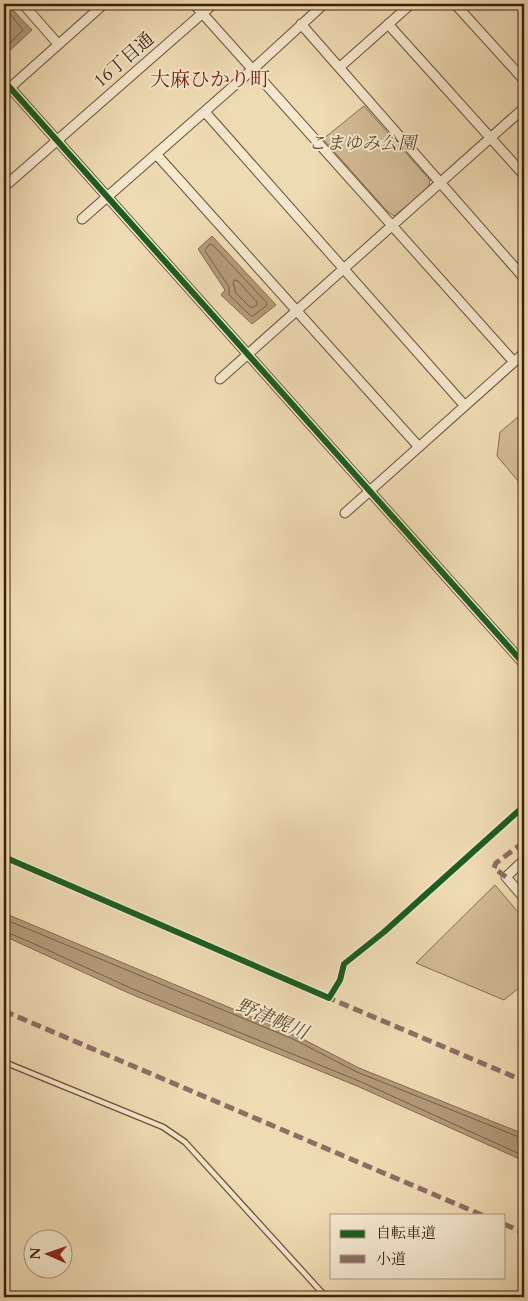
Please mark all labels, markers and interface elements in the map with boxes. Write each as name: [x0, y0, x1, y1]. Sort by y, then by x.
street label: 16丁目通: [88, 27, 160, 93]
district label: 大麻ひかり町: [150, 66, 270, 93]
park label: こまゆみ公園: [308, 131, 419, 156]
water label: 野津幌川: [232, 992, 314, 1047]
legend: [330, 1214, 506, 1278]
text: 自転車道: [376, 1223, 436, 1243]
north arrow: [22, 1228, 72, 1278]
text: N: [26, 1247, 45, 1260]
text: 小道: [376, 1249, 406, 1269]

